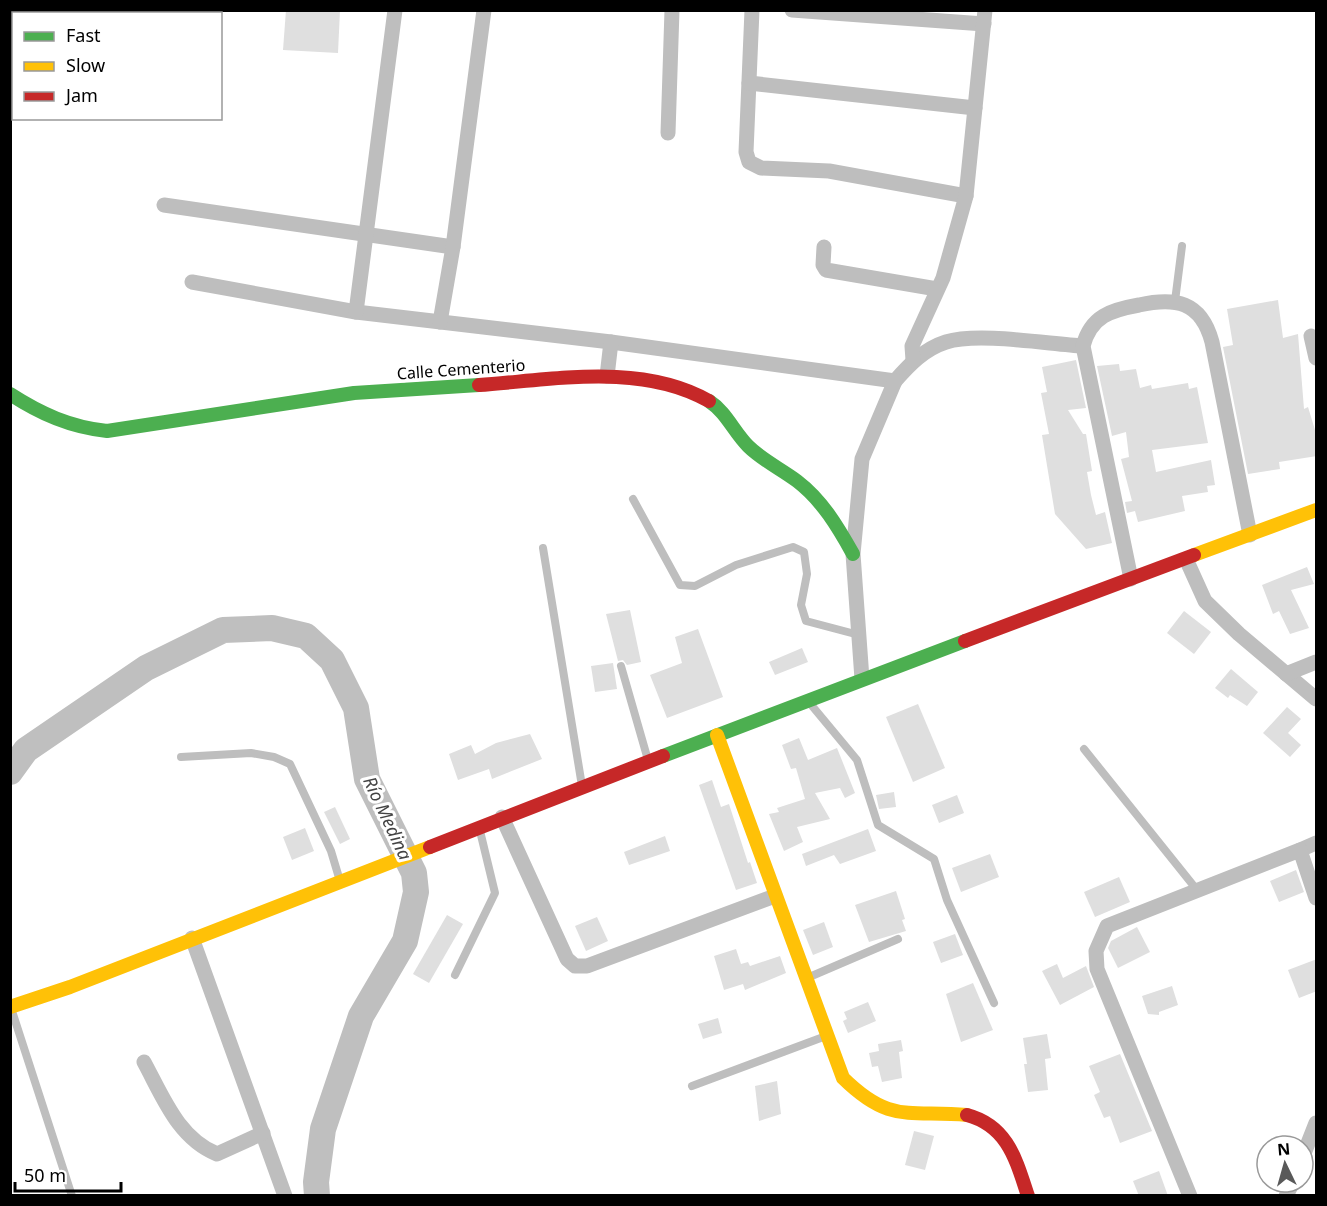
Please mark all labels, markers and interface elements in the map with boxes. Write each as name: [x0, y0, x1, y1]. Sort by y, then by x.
legend: [12, 12, 222, 120]
text: Fast: [66, 23, 101, 47]
text: Slow: [66, 53, 105, 77]
text: Jam: [64, 83, 98, 107]
street label: Calle Cementerio: [396, 354, 526, 384]
water label: Río Medina: [358, 772, 418, 864]
north arrow: [1255, 1134, 1315, 1194]
text: N: [1276, 1138, 1291, 1161]
scale bar: [15, 1155, 122, 1193]
text: 50 m: [24, 1163, 66, 1187]

